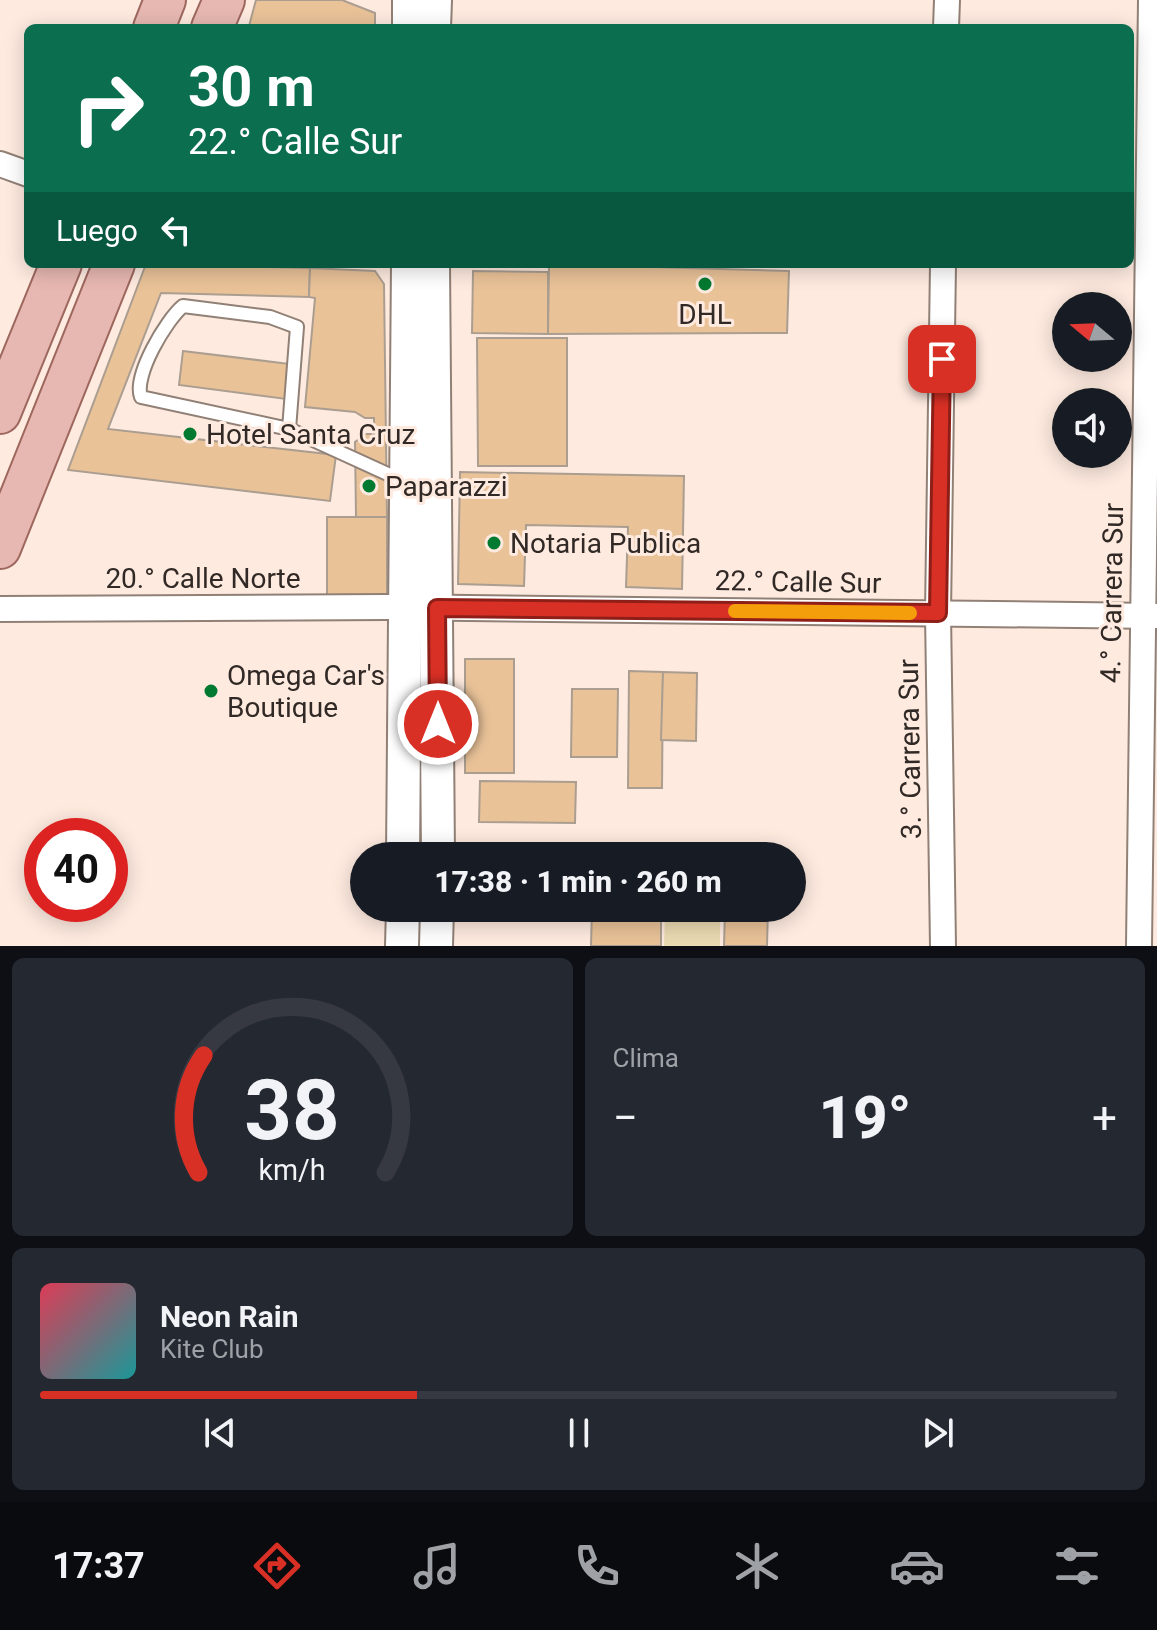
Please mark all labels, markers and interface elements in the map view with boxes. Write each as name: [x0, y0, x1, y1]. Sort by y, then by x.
text: 30 m: [188, 54, 315, 120]
icon: right: [56, 56, 160, 160]
text: 22.° Calle Sur: [188, 121, 402, 163]
icon: left: [154, 208, 198, 252]
text: Luego: [56, 213, 138, 248]
marker: DHL: [696, 275, 714, 293]
north arrow: [1052, 292, 1132, 372]
map controls: [1052, 292, 1132, 468]
place label: DHL: [678, 298, 732, 331]
pin: [908, 325, 976, 393]
icon: arrive: [920, 337, 964, 381]
button: sound: [1052, 388, 1132, 468]
place label: Hotel Santa Cruz: [206, 418, 415, 451]
marker: Hotel Santa Cruz: [181, 425, 199, 443]
place label: Paparazzi: [385, 470, 507, 503]
marker: Paparazzi: [360, 477, 378, 495]
street label: 4.° Carrera Sur: [1094, 502, 1130, 683]
place label: Notaria Publica: [510, 527, 701, 560]
marker: Notaria Publica: [485, 534, 503, 552]
street label: 20.° Calle Norte: [105, 562, 301, 595]
street label: 22.° Calle Sur: [714, 564, 882, 600]
street label: 3.° Carrera Sur: [892, 658, 928, 839]
place label: Omega Car's Boutique: [227, 659, 385, 724]
marker: Omega Car's Boutique: [202, 682, 220, 700]
position arrow: [396, 682, 480, 766]
speed limit sign: 40: [24, 818, 128, 922]
text: 17:38 · 1 min · 260 m: [434, 864, 722, 899]
text: Clima: [613, 1043, 679, 1073]
text: 38: [245, 1062, 340, 1159]
text: 19°: [818, 1082, 911, 1153]
text: −: [613, 1092, 638, 1144]
text: +: [1092, 1092, 1117, 1144]
text: km/h: [259, 1153, 326, 1187]
text: Neon Rain: [160, 1299, 299, 1334]
text: Kite Club: [160, 1334, 264, 1364]
icon: previous: [198, 1411, 242, 1455]
icon: pause: [557, 1411, 601, 1455]
icon: next: [916, 1411, 960, 1455]
icon: directions: [249, 1538, 305, 1594]
icon: music: [409, 1538, 465, 1594]
icon: phone: [569, 1538, 625, 1594]
icon: climate: [729, 1538, 785, 1594]
icon: car: [889, 1538, 945, 1594]
icon: filters: [1049, 1538, 1105, 1594]
text: 17:37: [52, 1545, 145, 1587]

